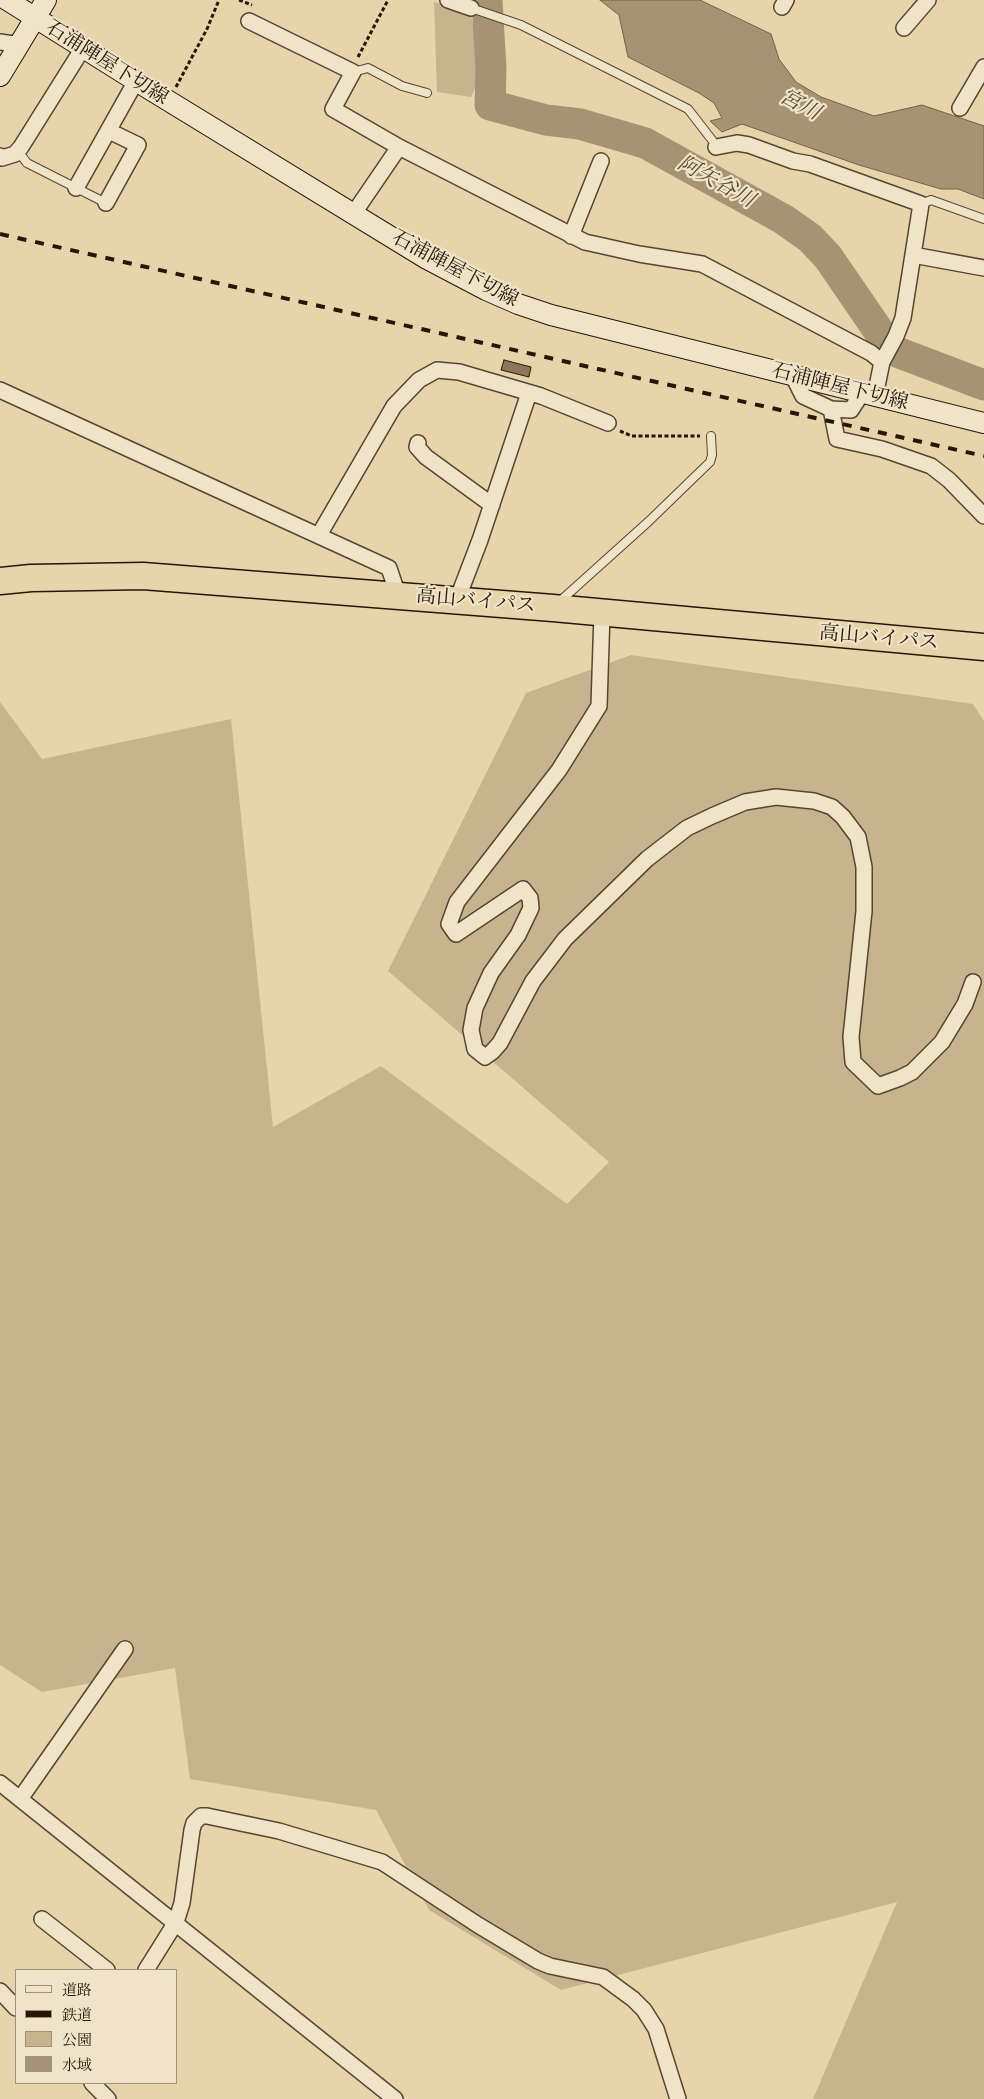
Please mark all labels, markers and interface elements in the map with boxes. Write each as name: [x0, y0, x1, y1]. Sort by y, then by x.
street label: 石浦陣屋下切線: [41, 16, 173, 110]
water label: 宮川: [776, 84, 824, 126]
water label: 阿矢谷川: [673, 151, 759, 213]
street label: 石浦陣屋下切線: [388, 226, 522, 312]
street label: 石浦陣屋下切線: [769, 358, 911, 416]
street label: 高山バイパス: [415, 584, 537, 618]
street label: 高山バイパス: [818, 621, 940, 655]
legend: [15, 1969, 178, 2084]
text: 道路: [62, 1980, 92, 1999]
text: 鉄道: [62, 2005, 92, 2024]
text: 公園: [62, 2030, 92, 2049]
text: 水域: [62, 2055, 92, 2074]

